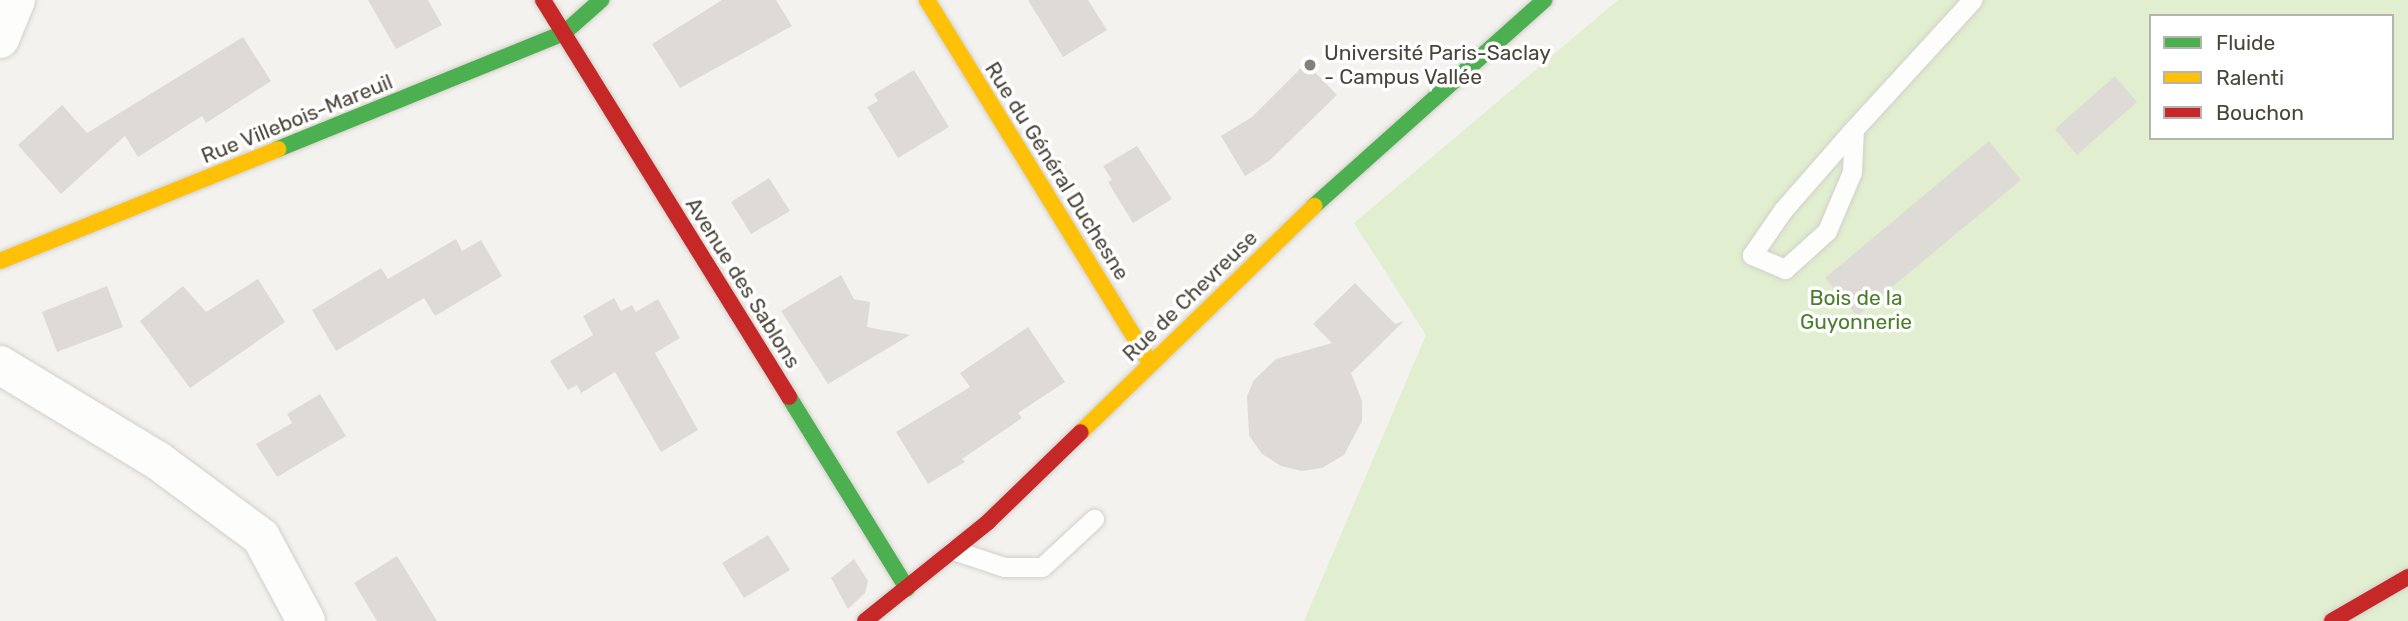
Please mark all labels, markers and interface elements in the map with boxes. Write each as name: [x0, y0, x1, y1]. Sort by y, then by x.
legend: [2149, 14, 2394, 140]
text: Fluide: [2216, 30, 2275, 55]
place label: Université Paris-Saclay - Campus Vallée: [1324, 40, 1551, 90]
street label: Rue du Général Duchesne: [979, 57, 1135, 285]
marker: Université Paris-Saclay - Campus Vallée: [1302, 57, 1318, 73]
text: Ralenti: [2216, 65, 2284, 90]
street label: Rue Villebois-Mareuil: [197, 69, 397, 169]
text: Bouchon: [2216, 100, 2304, 125]
street label: Avenue des Sablons: [680, 193, 806, 373]
street label: Rue de Chevreuse: [1118, 225, 1262, 367]
park label: Bois de la Guyonnerie: [1800, 285, 1912, 335]

